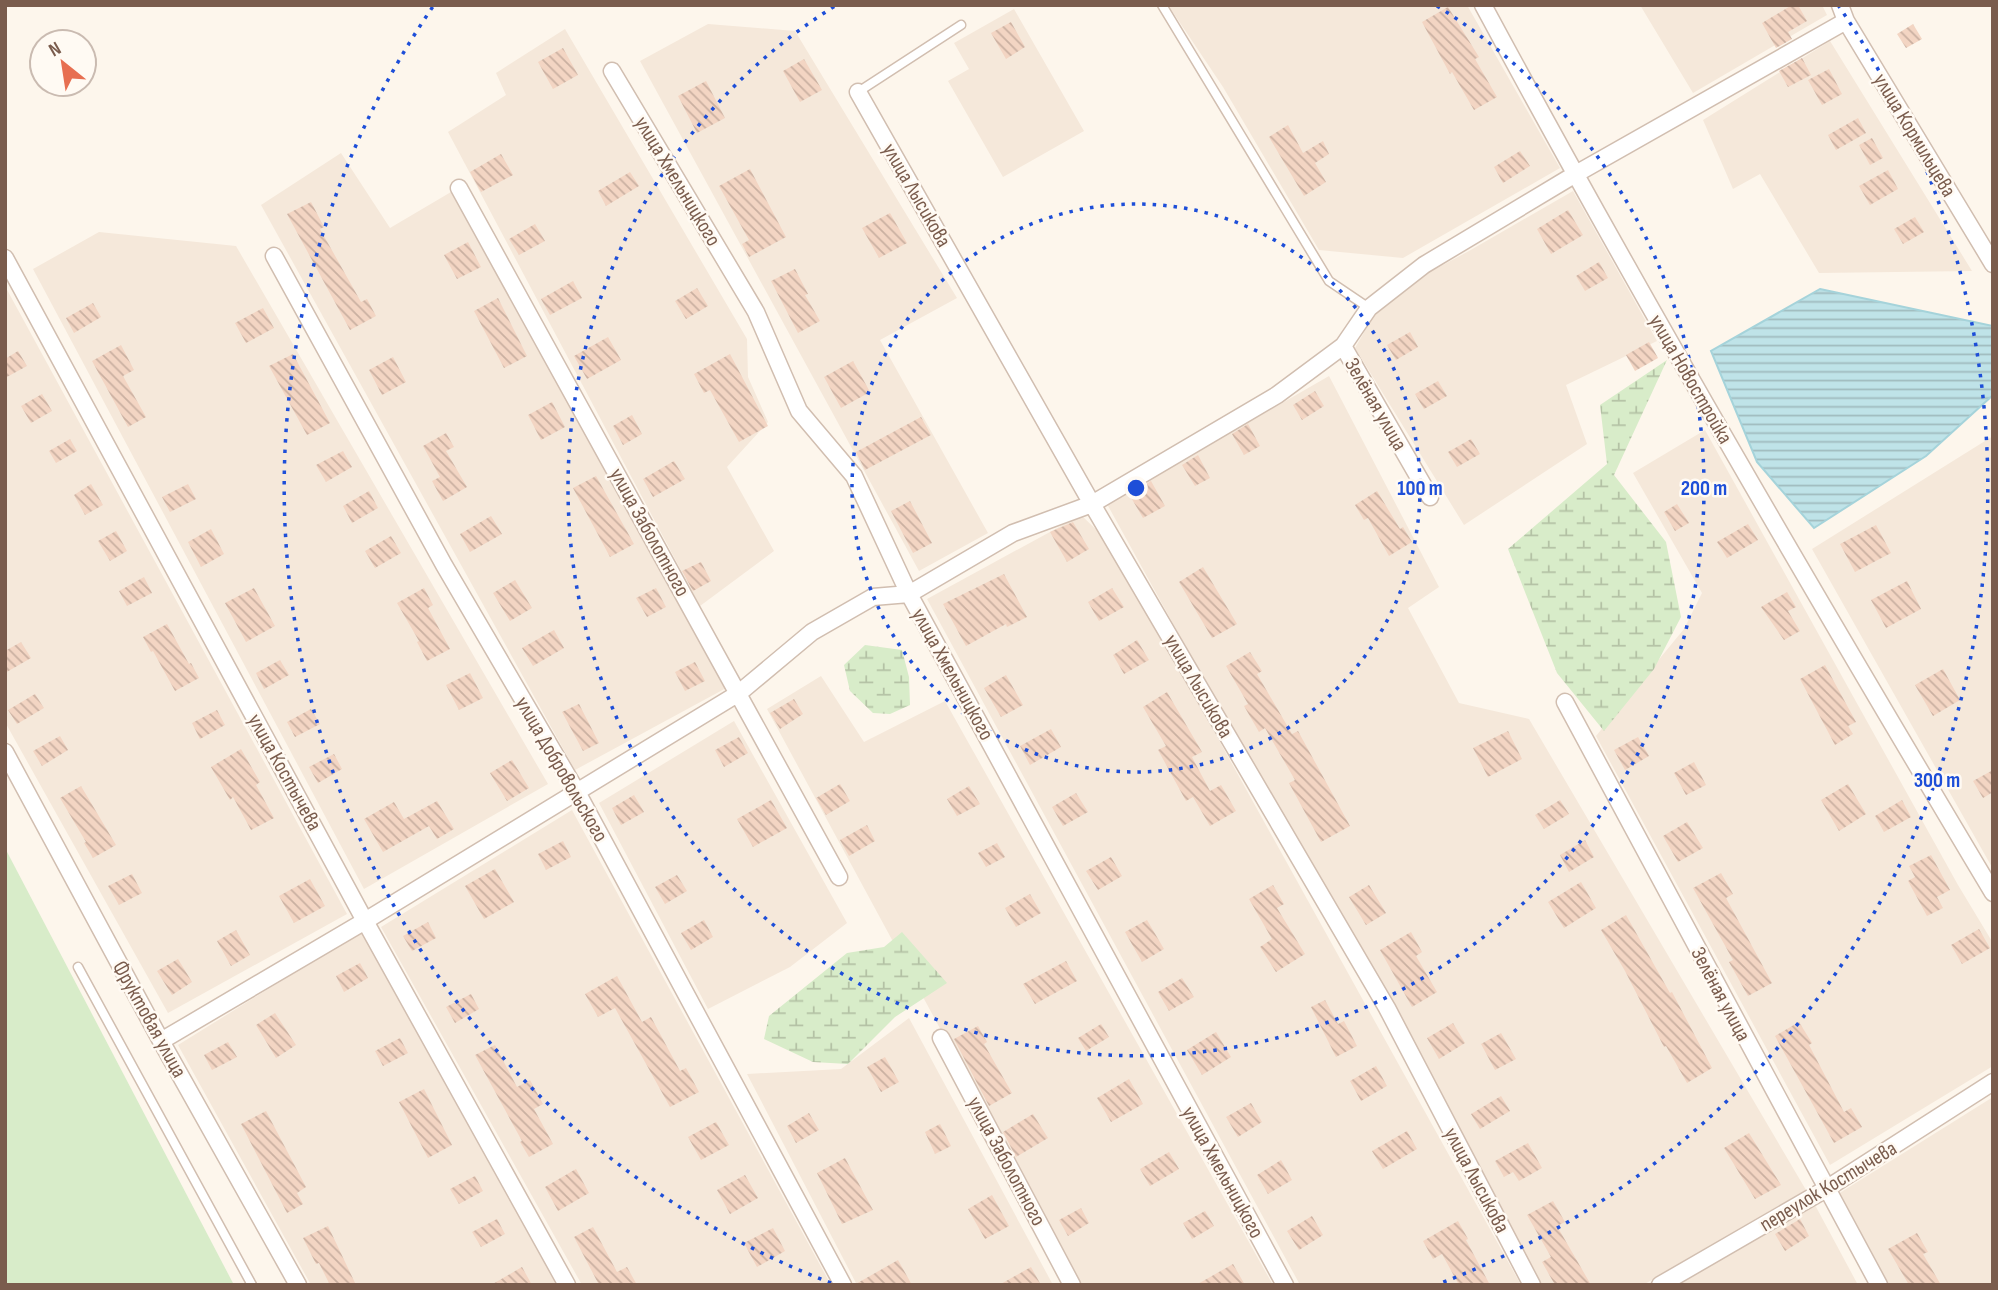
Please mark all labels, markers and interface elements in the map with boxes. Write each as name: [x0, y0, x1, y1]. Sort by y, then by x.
north arrow: [28, 28, 98, 98]
text: N: [45, 37, 65, 62]
street label: улица Кормильцева: [1868, 69, 1961, 201]
street label: улица Хмельницкого: [629, 112, 726, 251]
street label: улица Лысикова: [877, 139, 956, 252]
street label: улица Новостройка: [1643, 310, 1738, 448]
street label: Зелёная улица: [1339, 353, 1412, 455]
street label: улица Заболотного: [604, 464, 695, 601]
centre of rings: [1124, 476, 1148, 500]
text: 100 m: [1397, 476, 1443, 501]
text: 200 m: [1681, 476, 1727, 501]
street label: улица Хмельницкого: [906, 604, 999, 744]
street label: улица Лысикова: [1159, 630, 1238, 743]
street label: улица Добровольского: [510, 692, 613, 846]
street label: улица Костычева: [242, 709, 327, 835]
text: 300 m: [1914, 768, 1960, 793]
street label: Зелёная улица: [1685, 943, 1756, 1046]
street label: Фруктовая улица: [107, 957, 192, 1082]
street label: улица Заболотного: [962, 1092, 1051, 1230]
street label: улица Хмельницкого: [1176, 1102, 1269, 1242]
street label: улица Лысикова: [1438, 1123, 1515, 1237]
street label: переулок Костычева: [1755, 1136, 1901, 1237]

